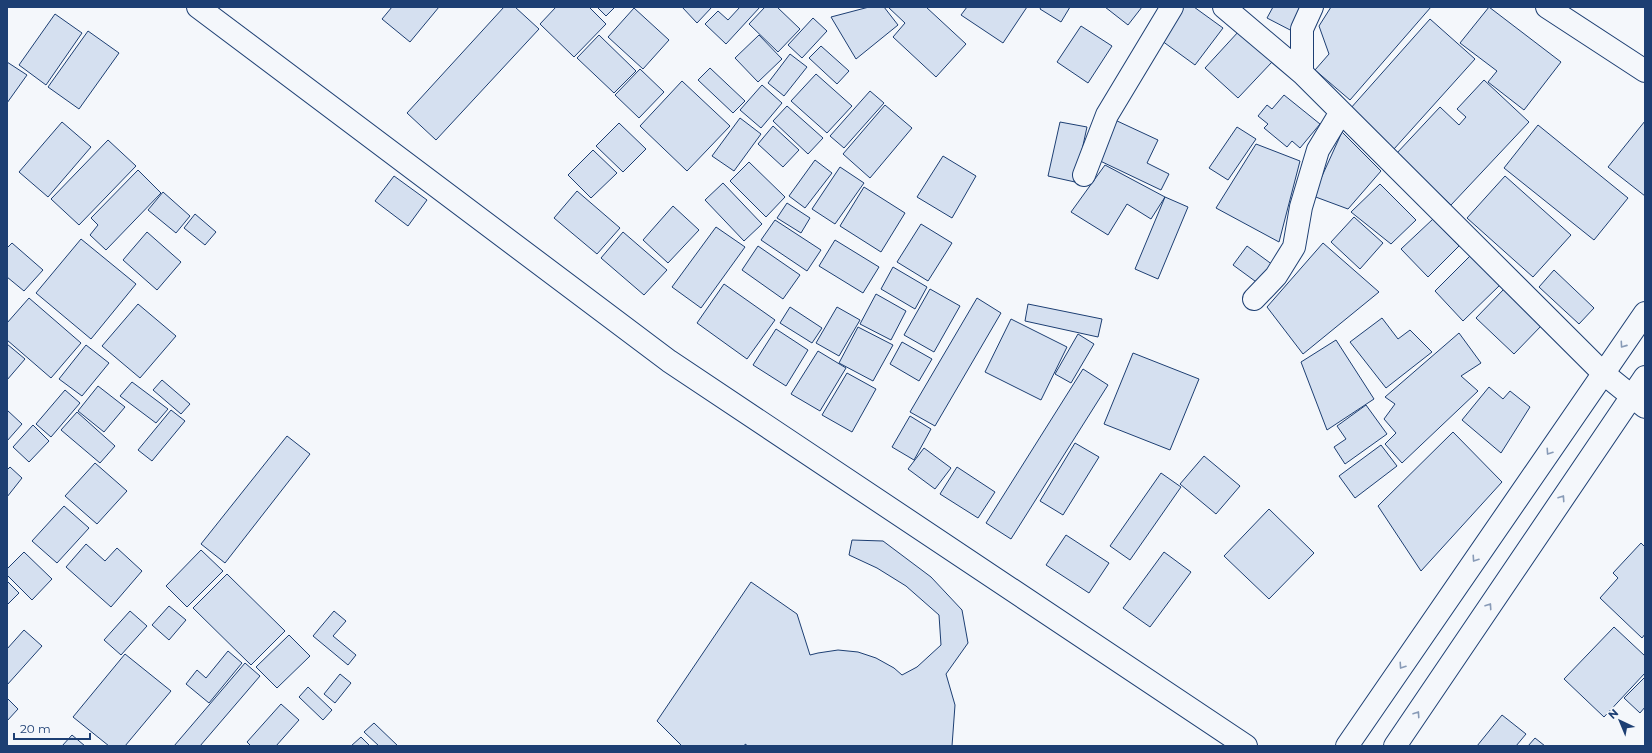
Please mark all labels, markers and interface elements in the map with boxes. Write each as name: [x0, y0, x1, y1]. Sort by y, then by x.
one-way arrow: [1621, 340, 1628, 347]
one-way arrow: [1547, 447, 1554, 454]
one-way arrow: [1557, 496, 1564, 503]
one-way arrow: [1472, 555, 1480, 562]
one-way arrow: [1485, 603, 1492, 610]
one-way arrow: [1399, 662, 1407, 669]
north arrow: [1600, 701, 1640, 741]
text: N: [1605, 706, 1621, 722]
one-way arrow: [1412, 711, 1420, 718]
scale bar: [14, 715, 90, 741]
text: 20 m: [20, 721, 51, 736]

